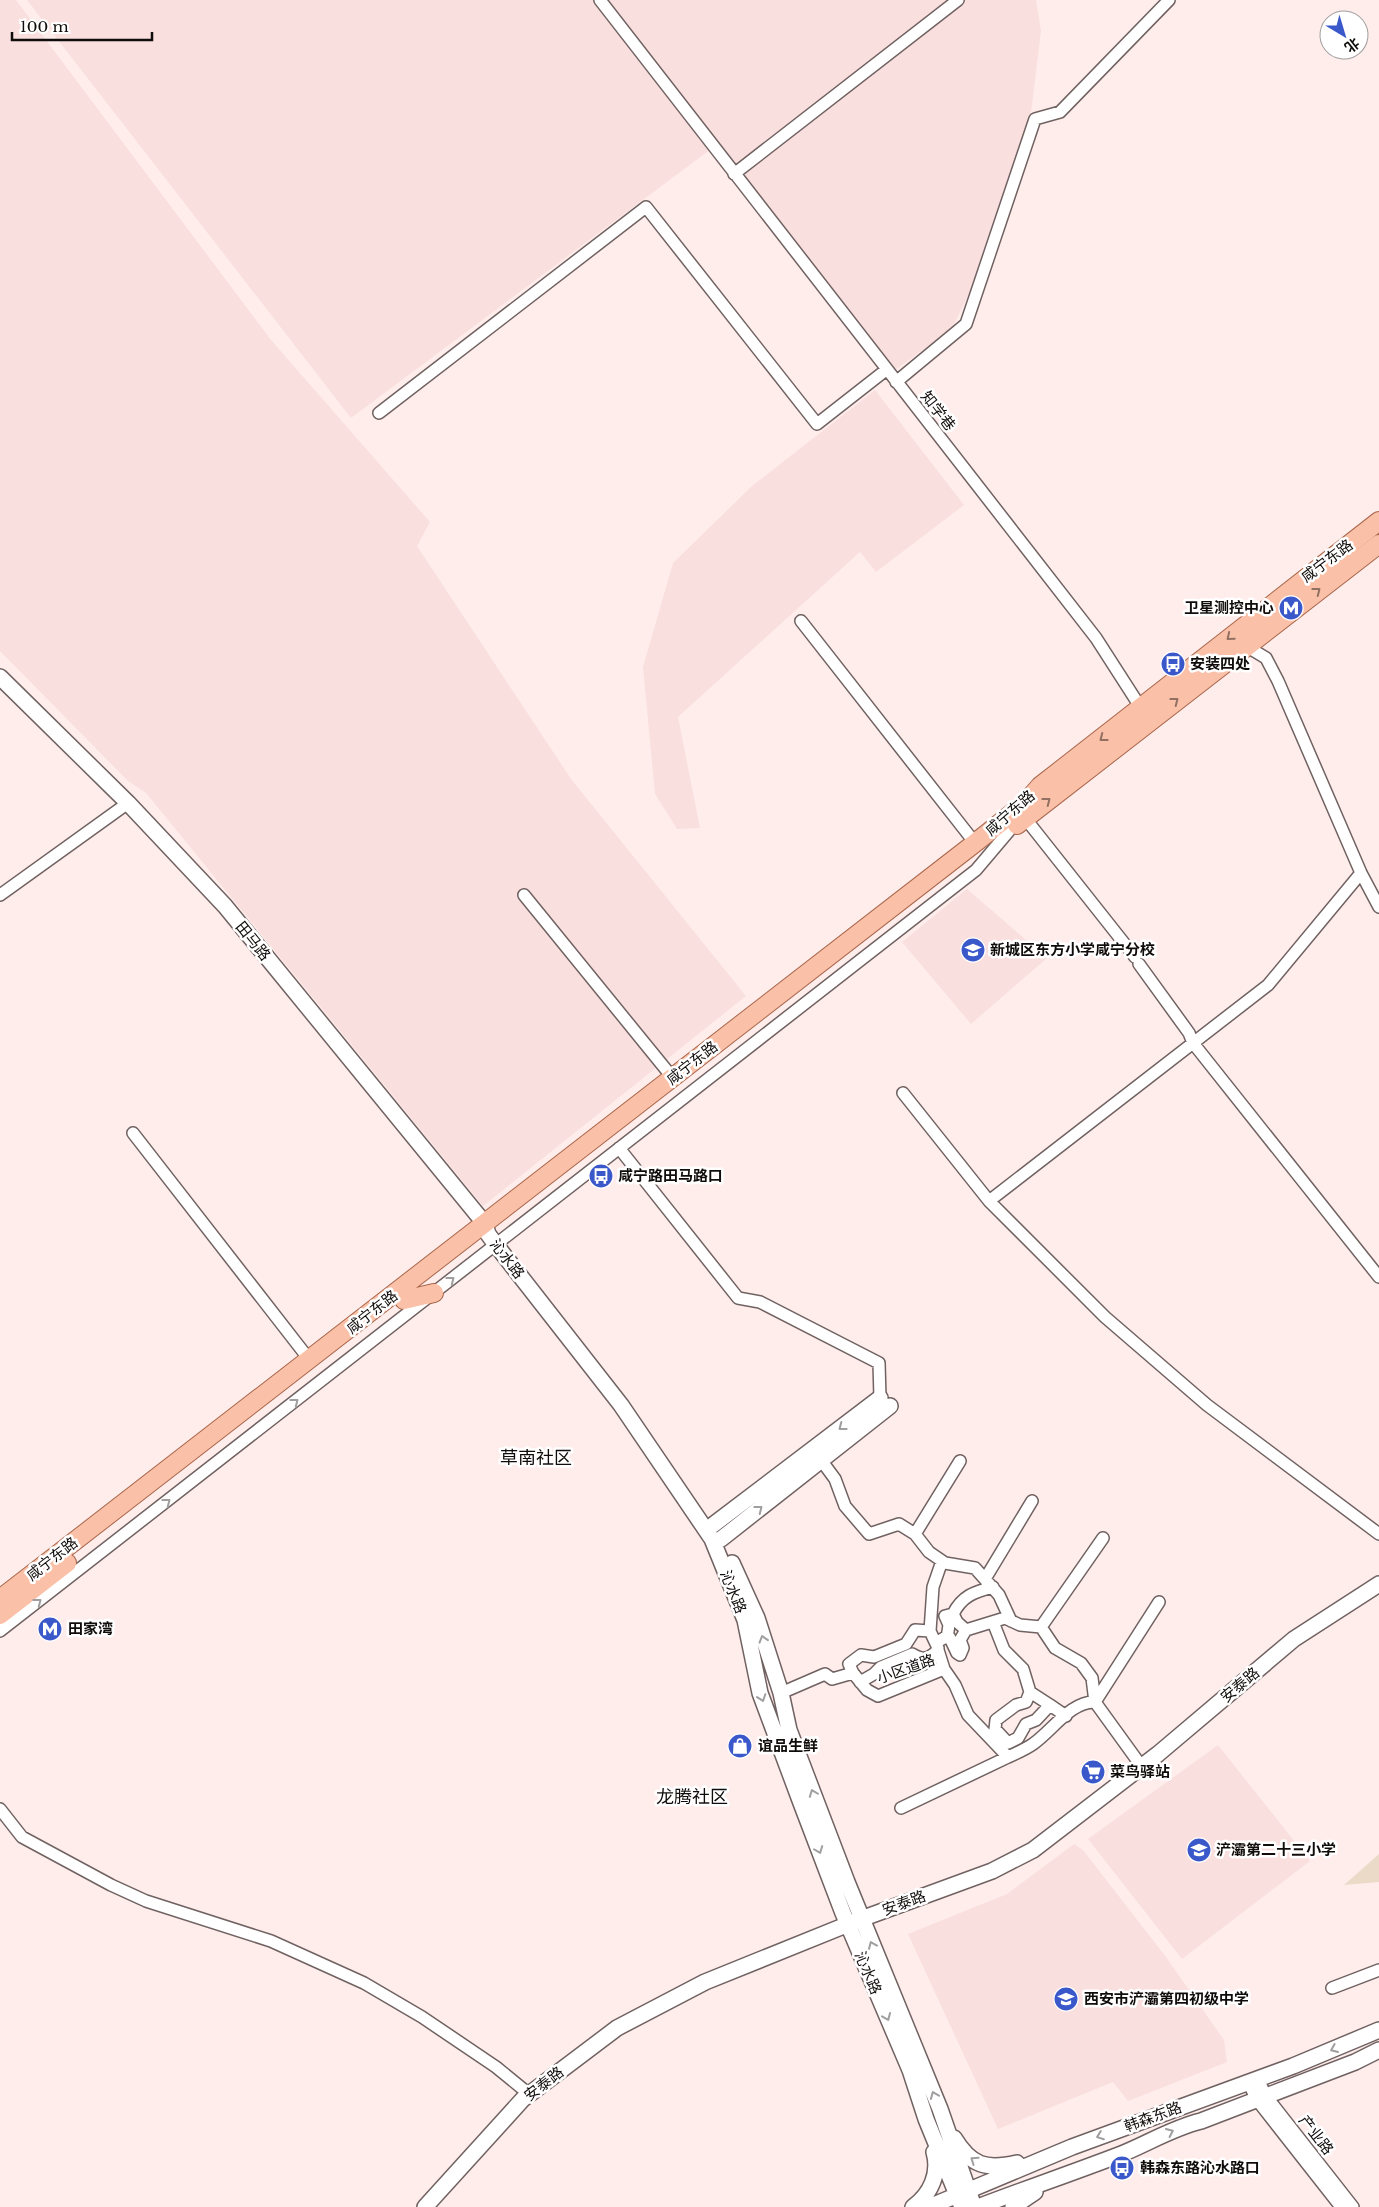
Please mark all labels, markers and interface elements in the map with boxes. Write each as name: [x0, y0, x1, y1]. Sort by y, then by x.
scale bar: [12, 10, 152, 42]
north arrow: [1319, 10, 1369, 60]
text: 100 m: [20, 17, 69, 36]
text: 北: [1341, 34, 1363, 57]
street label: 知学巷: [917, 387, 960, 434]
street label: 咸宁东路: [1297, 535, 1356, 586]
one-way arrow: [1311, 588, 1321, 597]
metro station icon: 卫星测控中心: [1278, 595, 1304, 621]
place label: 卫星测控中心: [1184, 598, 1274, 617]
one-way arrow: [1227, 631, 1236, 639]
bus stop icon: 安装四处: [1160, 651, 1186, 677]
place label: 安装四处: [1190, 654, 1250, 673]
one-way arrow: [1169, 699, 1178, 707]
one-way arrow: [1100, 732, 1109, 740]
street label: 咸宁东路: [981, 786, 1039, 839]
one-way arrow: [1041, 798, 1051, 807]
street label: 田马路: [232, 917, 275, 964]
school or university icon: 新城区东方小学咸宁分校: [960, 937, 986, 963]
place label: 新城区东方小学咸宁分校: [990, 940, 1155, 959]
street label: 咸宁东路: [662, 1037, 721, 1089]
bus stop icon: 咸宁路田马路口: [588, 1163, 614, 1189]
place label: 咸宁路田马路口: [618, 1166, 723, 1185]
street label: 沁水路: [486, 1235, 529, 1282]
one-way arrow: [445, 1277, 454, 1286]
street label: 咸宁东路: [342, 1286, 401, 1338]
one-way arrow: [289, 1399, 298, 1407]
one-way arrow: [838, 1421, 848, 1430]
district label: 草南社区: [500, 1447, 572, 1469]
one-way arrow: [161, 1498, 170, 1507]
one-way arrow: [753, 1506, 763, 1515]
street label: 咸宁东路: [22, 1533, 81, 1585]
street label: 沁水路: [716, 1567, 751, 1616]
one-way arrow: [33, 1598, 42, 1607]
metro station icon: 田家湾: [37, 1616, 63, 1642]
place label: 田家湾: [68, 1619, 113, 1638]
one-way arrow: [759, 1636, 769, 1644]
street label: 小区道路: [874, 1650, 937, 1687]
street label: 安泰路: [1216, 1663, 1263, 1706]
one-way arrow: [756, 1693, 766, 1702]
shop icon: 谊品生鲜: [727, 1733, 753, 1759]
place label: 谊品生鲜: [758, 1736, 818, 1755]
supermarket icon: 菜鸟驿站: [1080, 1759, 1106, 1785]
place label: 菜鸟驿站: [1110, 1762, 1170, 1781]
district label: 龙腾社区: [656, 1786, 728, 1808]
one-way arrow: [809, 1790, 819, 1798]
school or university icon: 浐灞第二十三小学: [1186, 1837, 1212, 1863]
place label: 浐灞第二十三小学: [1216, 1840, 1336, 1859]
one-way arrow: [813, 1845, 823, 1854]
street label: 安泰路: [879, 1886, 928, 1919]
one-way arrow: [868, 1941, 879, 1950]
street label: 沁水路: [851, 1948, 886, 1997]
school or university icon: 西安市浐灞第四初级中学: [1053, 1986, 1079, 2012]
place label: 西安市浐灞第四初级中学: [1084, 1989, 1249, 2008]
one-way arrow: [880, 2012, 891, 2021]
one-way arrow: [1330, 2042, 1339, 2053]
street label: 安泰路: [520, 2062, 567, 2105]
one-way arrow: [930, 2091, 940, 2100]
street label: 韩森东路: [1121, 2097, 1184, 2136]
street label: 产业路: [1295, 2111, 1338, 2158]
one-way arrow: [1164, 2128, 1173, 2138]
one-way arrow: [1096, 2130, 1105, 2140]
bus stop icon: 韩森东路沁水路口: [1109, 2155, 1135, 2181]
one-way arrow: [970, 2157, 980, 2166]
place label: 韩森东路沁水路口: [1140, 2158, 1260, 2177]

